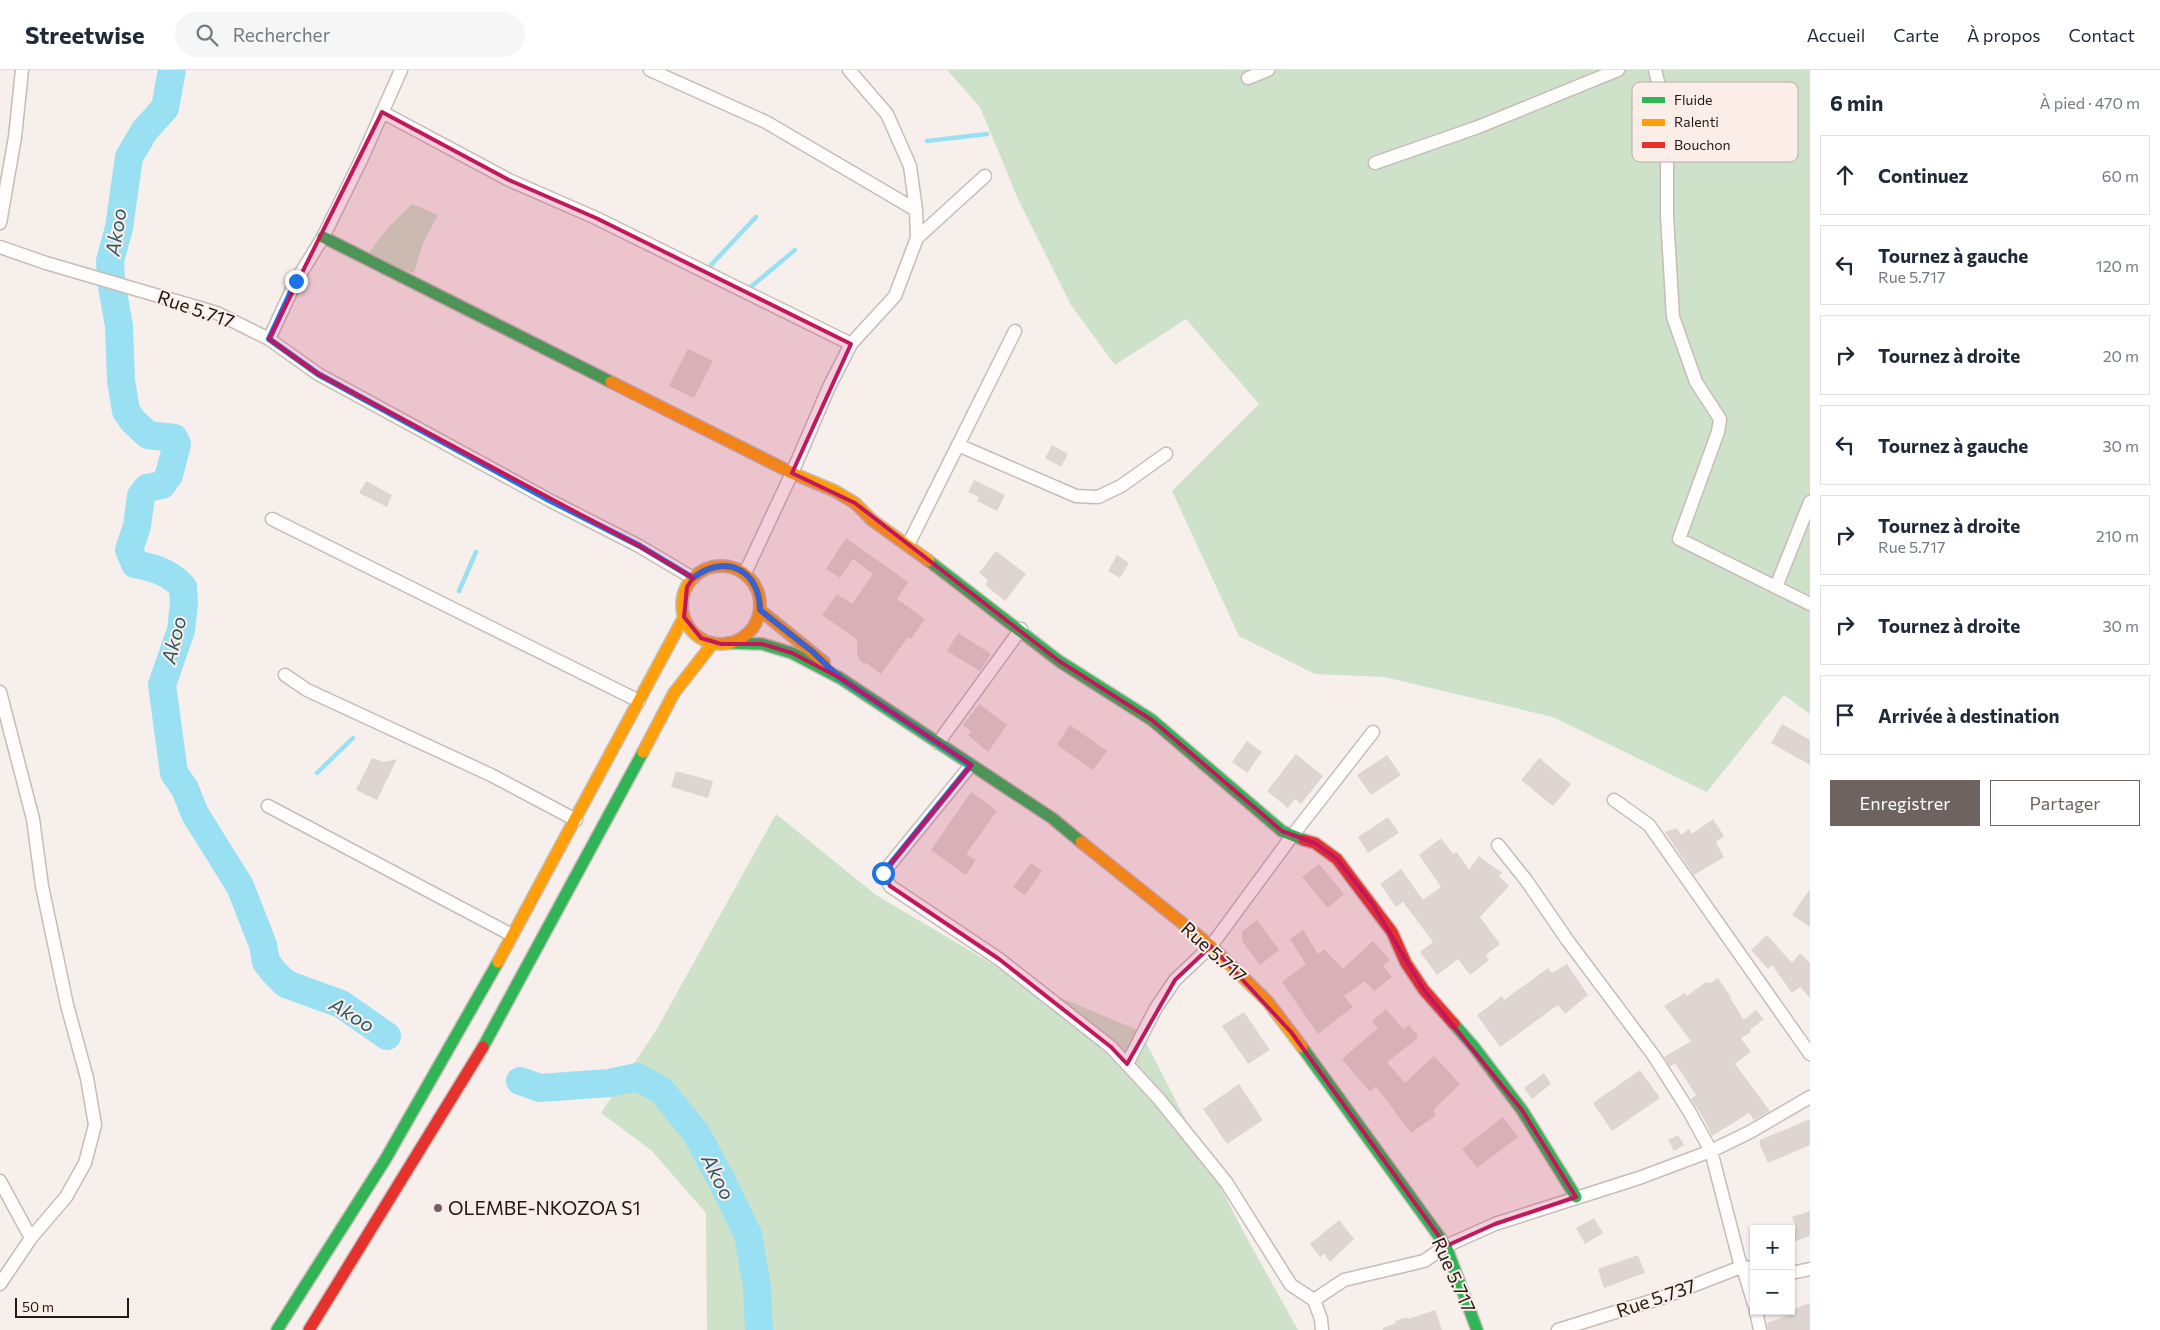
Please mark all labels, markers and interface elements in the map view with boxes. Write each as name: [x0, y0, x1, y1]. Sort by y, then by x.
search box: [175, 12, 525, 57]
text: Streetwise: [25, 20, 145, 49]
icon: search: [193, 21, 221, 49]
text: Rechercher: [233, 23, 330, 46]
text: Accueil: [1807, 24, 1865, 46]
text: Carte: [1893, 24, 1939, 46]
text: À propos: [1967, 24, 2041, 46]
text: Contact: [2069, 24, 2135, 46]
legend: [1632, 82, 1798, 162]
text: 6 min: [1830, 90, 1883, 115]
text: Fluide: [1674, 91, 1712, 108]
text: À pied · 470 m: [2040, 93, 2140, 112]
text: Ralenti: [1674, 113, 1719, 130]
text: Bouchon: [1674, 136, 1731, 153]
icon: ahead: [1831, 161, 1859, 189]
text: Continuez: [1878, 164, 1968, 187]
text: 60 m: [2102, 166, 2139, 185]
water label: Akoo: [99, 206, 131, 258]
text: Tournez à gauche: [1878, 244, 2028, 267]
icon: left: [1831, 251, 1859, 279]
text: 120 m: [2096, 256, 2139, 275]
text: Rue 5.717: [1878, 267, 1945, 286]
route end: [285, 270, 308, 293]
street label: Rue 5.717: [155, 285, 238, 332]
icon: right: [1831, 341, 1859, 369]
text: Tournez à droite: [1878, 344, 2020, 367]
text: 20 m: [2103, 346, 2139, 365]
icon: left: [1831, 431, 1859, 459]
text: Tournez à gauche: [1878, 434, 2028, 457]
text: 30 m: [2102, 436, 2139, 455]
text: Tournez à droite: [1878, 514, 2020, 537]
icon: right: [1831, 521, 1859, 549]
text: 210 m: [2096, 526, 2139, 545]
text: Rue 5.717: [1878, 537, 1945, 556]
icon: right: [1831, 611, 1859, 639]
water label: Akoo: [155, 613, 191, 667]
text: Tournez à droite: [1878, 614, 2020, 637]
text: 30 m: [2102, 616, 2139, 635]
icon: arrive: [1831, 701, 1859, 729]
text: Arrivée à destination: [1878, 704, 2060, 727]
button: Enregistrer: [1830, 780, 1980, 826]
button: Partager: [1990, 780, 2140, 826]
route start: [872, 862, 895, 885]
street label: Rue 5.717: [1177, 916, 1252, 987]
water label: Akoo: [325, 991, 379, 1037]
water label: Akoo: [697, 1149, 741, 1203]
place label: OLEMBE-NKOZOA S1: [448, 1196, 641, 1219]
marker: OLEMBE-NKOZOA S1: [432, 1202, 444, 1214]
map controls: [1750, 1225, 1795, 1315]
button: +: [1750, 1225, 1795, 1270]
street label: Rue 5.717: [1428, 1234, 1481, 1316]
button: −: [1750, 1270, 1795, 1315]
street label: Rue 5.737: [1613, 1273, 1699, 1322]
scale bar: [15, 1295, 129, 1318]
text: 50 m: [22, 1298, 54, 1315]

